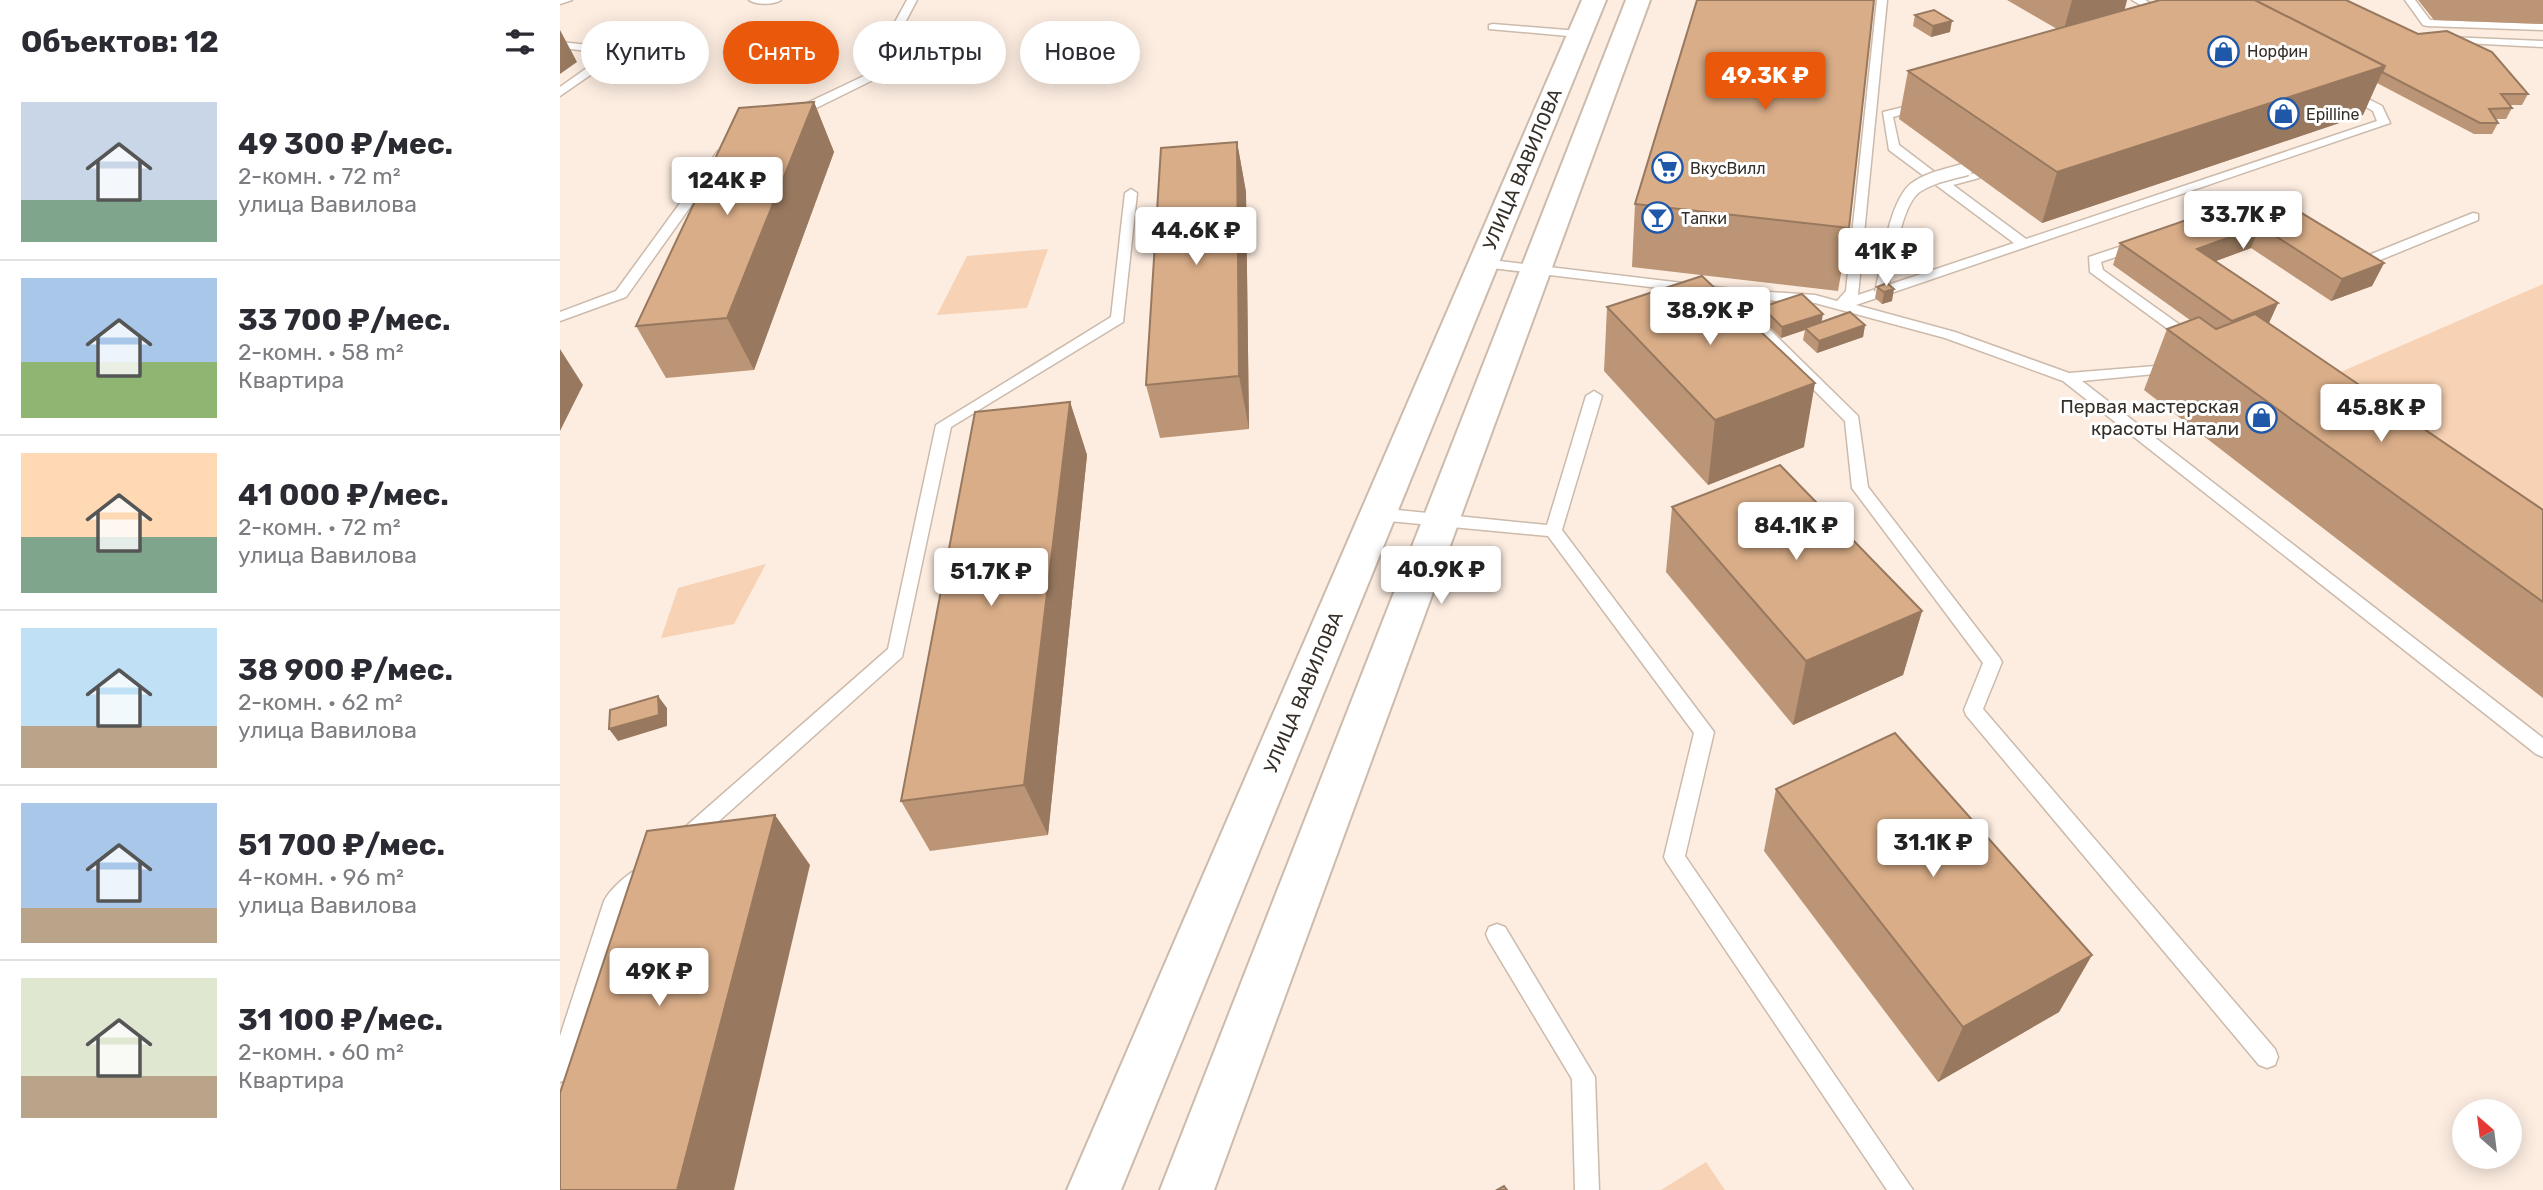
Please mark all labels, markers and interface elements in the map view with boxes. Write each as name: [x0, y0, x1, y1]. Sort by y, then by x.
chip: Купить: [581, 21, 709, 84]
chip: Снять: [723, 21, 839, 84]
chip: Фильтры: [853, 21, 1006, 84]
chip: Новое: [1020, 21, 1140, 84]
icon: filters: [501, 23, 539, 61]
text: Объектов: 12: [21, 24, 219, 60]
shop icon: Норфин: [2207, 34, 2241, 68]
place label: Норфин: [2247, 42, 2308, 61]
pin: 49.3K ₽: [1700, 52, 1830, 112]
text: 49.3K ₽: [1721, 61, 1809, 89]
street label: УЛИЦА ВАВИЛОВА: [1478, 85, 1567, 253]
shop icon: Epilline: [2266, 97, 2300, 131]
place label: Epilline: [2306, 105, 2359, 124]
text: 49 300 ₽/мес.: [238, 126, 453, 162]
icon: home: [77, 130, 161, 214]
supermarket icon: ВкусВилл: [1650, 151, 1684, 185]
pin: 124K ₽: [670, 158, 784, 217]
place label: ВкусВилл: [1690, 159, 1766, 178]
text: 2-комн. · 72 m²: [238, 162, 401, 190]
text: 124K ₽: [688, 166, 766, 194]
text: улица Вавилова: [238, 190, 417, 218]
pin: 33.7K ₽: [2178, 191, 2308, 251]
text: 33.7K ₽: [2200, 200, 2286, 228]
bar icon: Тапки: [1641, 201, 1675, 235]
pin: 44.6K ₽: [1131, 208, 1261, 267]
place label: Тапки: [1681, 209, 1727, 228]
text: 44.6K ₽: [1151, 216, 1241, 244]
pin: 41K ₽: [1837, 229, 1935, 288]
text: 41K ₽: [1854, 237, 1918, 265]
pin: 38.9K ₽: [1645, 288, 1775, 347]
text: 38.9K ₽: [1666, 296, 1754, 324]
text: 33 700 ₽/мес.: [238, 302, 450, 338]
icon: home: [77, 306, 161, 390]
text: 2-комн. · 58 m²: [238, 338, 404, 366]
text: Квартира: [238, 366, 344, 394]
pin: 45.8K ₽: [2316, 384, 2446, 444]
text: 45.8K ₽: [2336, 393, 2426, 421]
place label: Первая мастерская красоты Натали: [2060, 395, 2239, 440]
shop icon: Первая мастерская красоты Натали: [2245, 400, 2279, 434]
text: 41 000 ₽/мес.: [238, 477, 449, 513]
icon: home: [77, 481, 161, 565]
pin: 84.1K ₽: [1731, 503, 1861, 562]
text: 84.1K ₽: [1754, 511, 1838, 539]
text: 2-комн. · 72 m²: [238, 513, 401, 541]
text: улица Вавилова: [238, 541, 417, 569]
pin: 40.9K ₽: [1376, 546, 1506, 606]
pin: 51.7K ₽: [926, 548, 1056, 608]
text: 40.9K ₽: [1397, 555, 1485, 583]
text: 51.7K ₽: [950, 557, 1032, 585]
street label: УЛИЦА ВАВИЛОВА: [1259, 608, 1348, 776]
text: 38 900 ₽/мес.: [238, 652, 453, 688]
icon: home: [77, 656, 161, 740]
text: 2-комн. · 62 m²: [238, 688, 403, 716]
text: улица Вавилова: [238, 716, 417, 744]
pin: 31.1K ₽: [1868, 820, 1998, 879]
text: 51 700 ₽/мес.: [238, 827, 445, 863]
text: 31.1K ₽: [1893, 828, 1973, 856]
icon: home: [77, 831, 161, 915]
text: 4-комн. · 96 m²: [238, 863, 404, 891]
text: улица Вавилова: [238, 891, 417, 919]
pin: 49K ₽: [610, 948, 708, 1008]
text: 49K ₽: [626, 957, 693, 985]
text: 31 100 ₽/мес.: [238, 1002, 443, 1038]
icon: home: [77, 1006, 161, 1090]
text: 2-комн. · 60 m²: [238, 1038, 404, 1066]
text: Квартира: [238, 1066, 344, 1094]
north arrow: [2452, 1099, 2522, 1169]
map controls: [2452, 1099, 2522, 1169]

